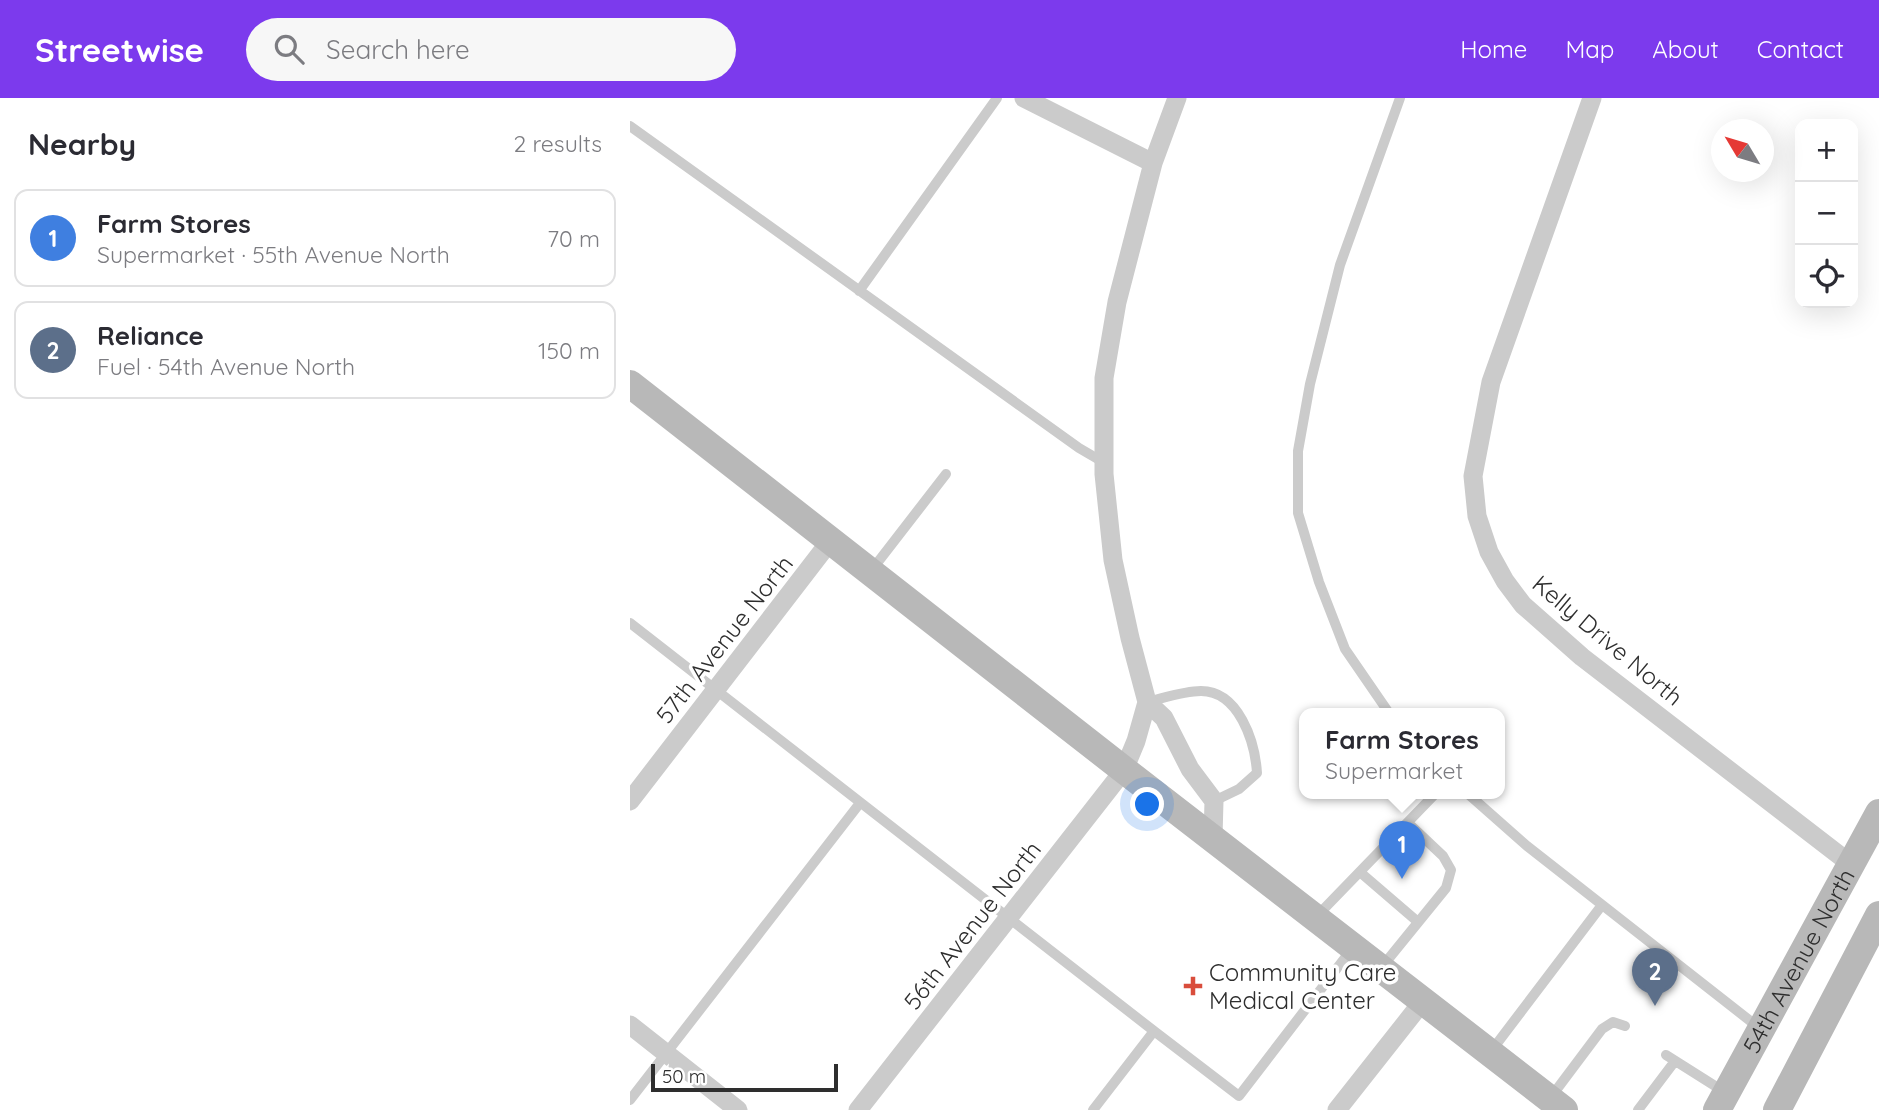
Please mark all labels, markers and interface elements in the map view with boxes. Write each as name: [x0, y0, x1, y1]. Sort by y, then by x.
search box: [246, 18, 736, 81]
text: Streetwise: [35, 29, 204, 70]
icon: search: [270, 30, 308, 68]
text: Search here: [326, 33, 470, 66]
text: Home: [1460, 34, 1527, 64]
text: Map: [1565, 34, 1614, 64]
text: About: [1652, 34, 1719, 64]
text: Contact: [1757, 34, 1844, 64]
north arrow: [1711, 119, 1774, 182]
map controls: [1795, 119, 1858, 308]
button: +: [1795, 119, 1858, 182]
text: Nearby: [28, 125, 136, 163]
text: 2 results: [513, 129, 602, 158]
button: −: [1795, 182, 1858, 245]
text: Farm Stores: [97, 207, 251, 240]
text: 1: [49, 224, 57, 253]
text: 70 m: [547, 224, 600, 253]
text: Supermarket · 55th Avenue North: [97, 240, 450, 269]
button: locate: [1795, 245, 1858, 308]
text: Reliance: [97, 319, 204, 352]
text: 2: [46, 336, 60, 365]
text: 150 m: [538, 336, 600, 365]
text: Fuel · 54th Avenue North: [97, 352, 355, 381]
street label: 57th Avenue North: [649, 549, 799, 729]
street label: Kelly Drive North: [1527, 568, 1689, 712]
popup: [1299, 708, 1505, 799]
text: Farm Stores: [1325, 723, 1479, 756]
text: Supermarket: [1325, 756, 1463, 785]
your location: [1130, 787, 1164, 821]
pin: 1: [1379, 821, 1425, 879]
street label: 56th Avenue North: [897, 835, 1047, 1015]
street label: 54th Avenue North: [1736, 863, 1861, 1058]
pin: 2: [1632, 948, 1678, 1006]
place label: Community Care Medical Center: [1209, 957, 1396, 1015]
marker: Community Care Medical Center: [1183, 976, 1203, 996]
scale bar: [651, 1061, 838, 1093]
text: 50 m: [662, 1064, 706, 1088]

